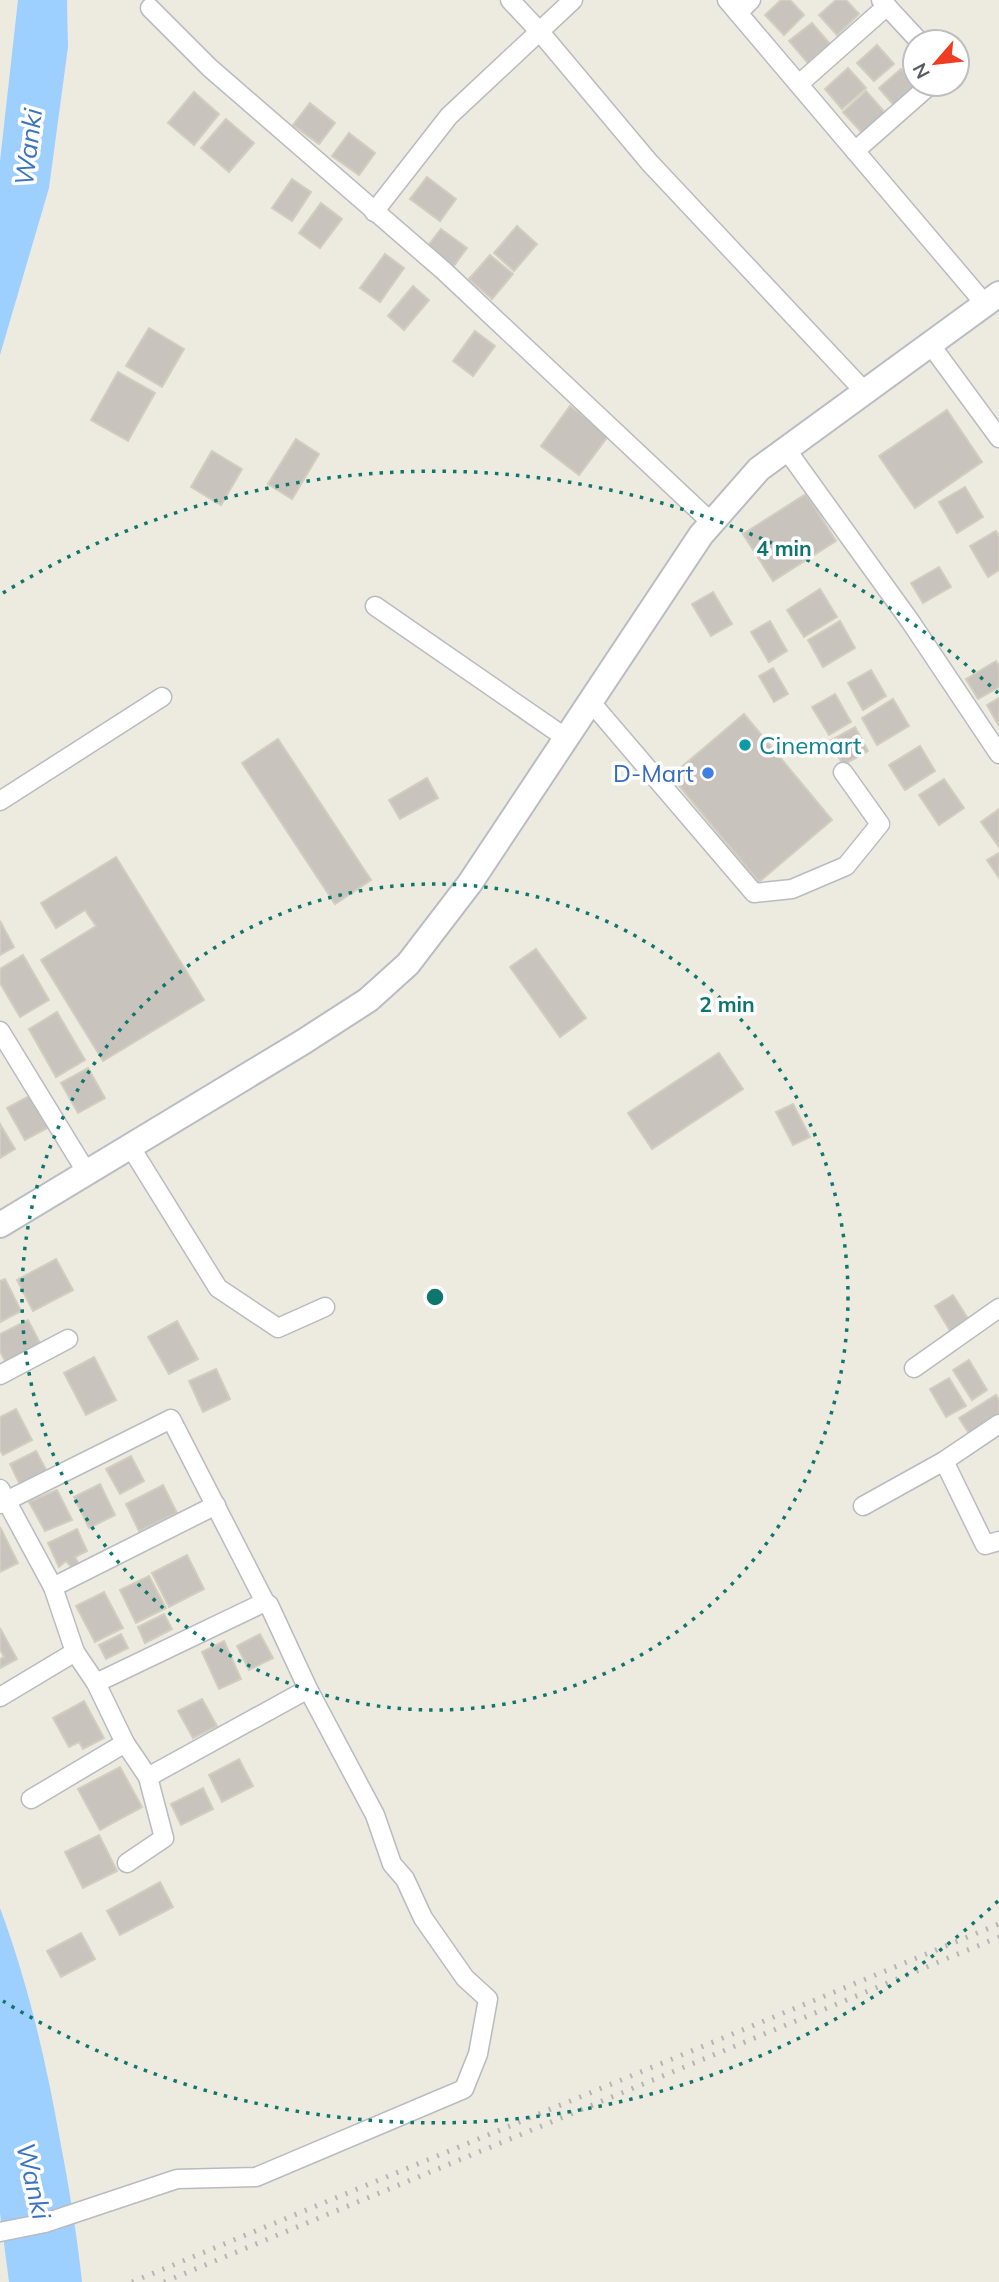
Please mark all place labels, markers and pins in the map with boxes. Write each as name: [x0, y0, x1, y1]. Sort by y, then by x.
place label: Cinemart: [759, 730, 861, 760]
marker: Cinemart: [737, 737, 753, 753]
place label: D-Mart: [613, 758, 694, 788]
marker: D-Mart: [700, 765, 716, 781]
centre of rings: [423, 1285, 447, 1309]

